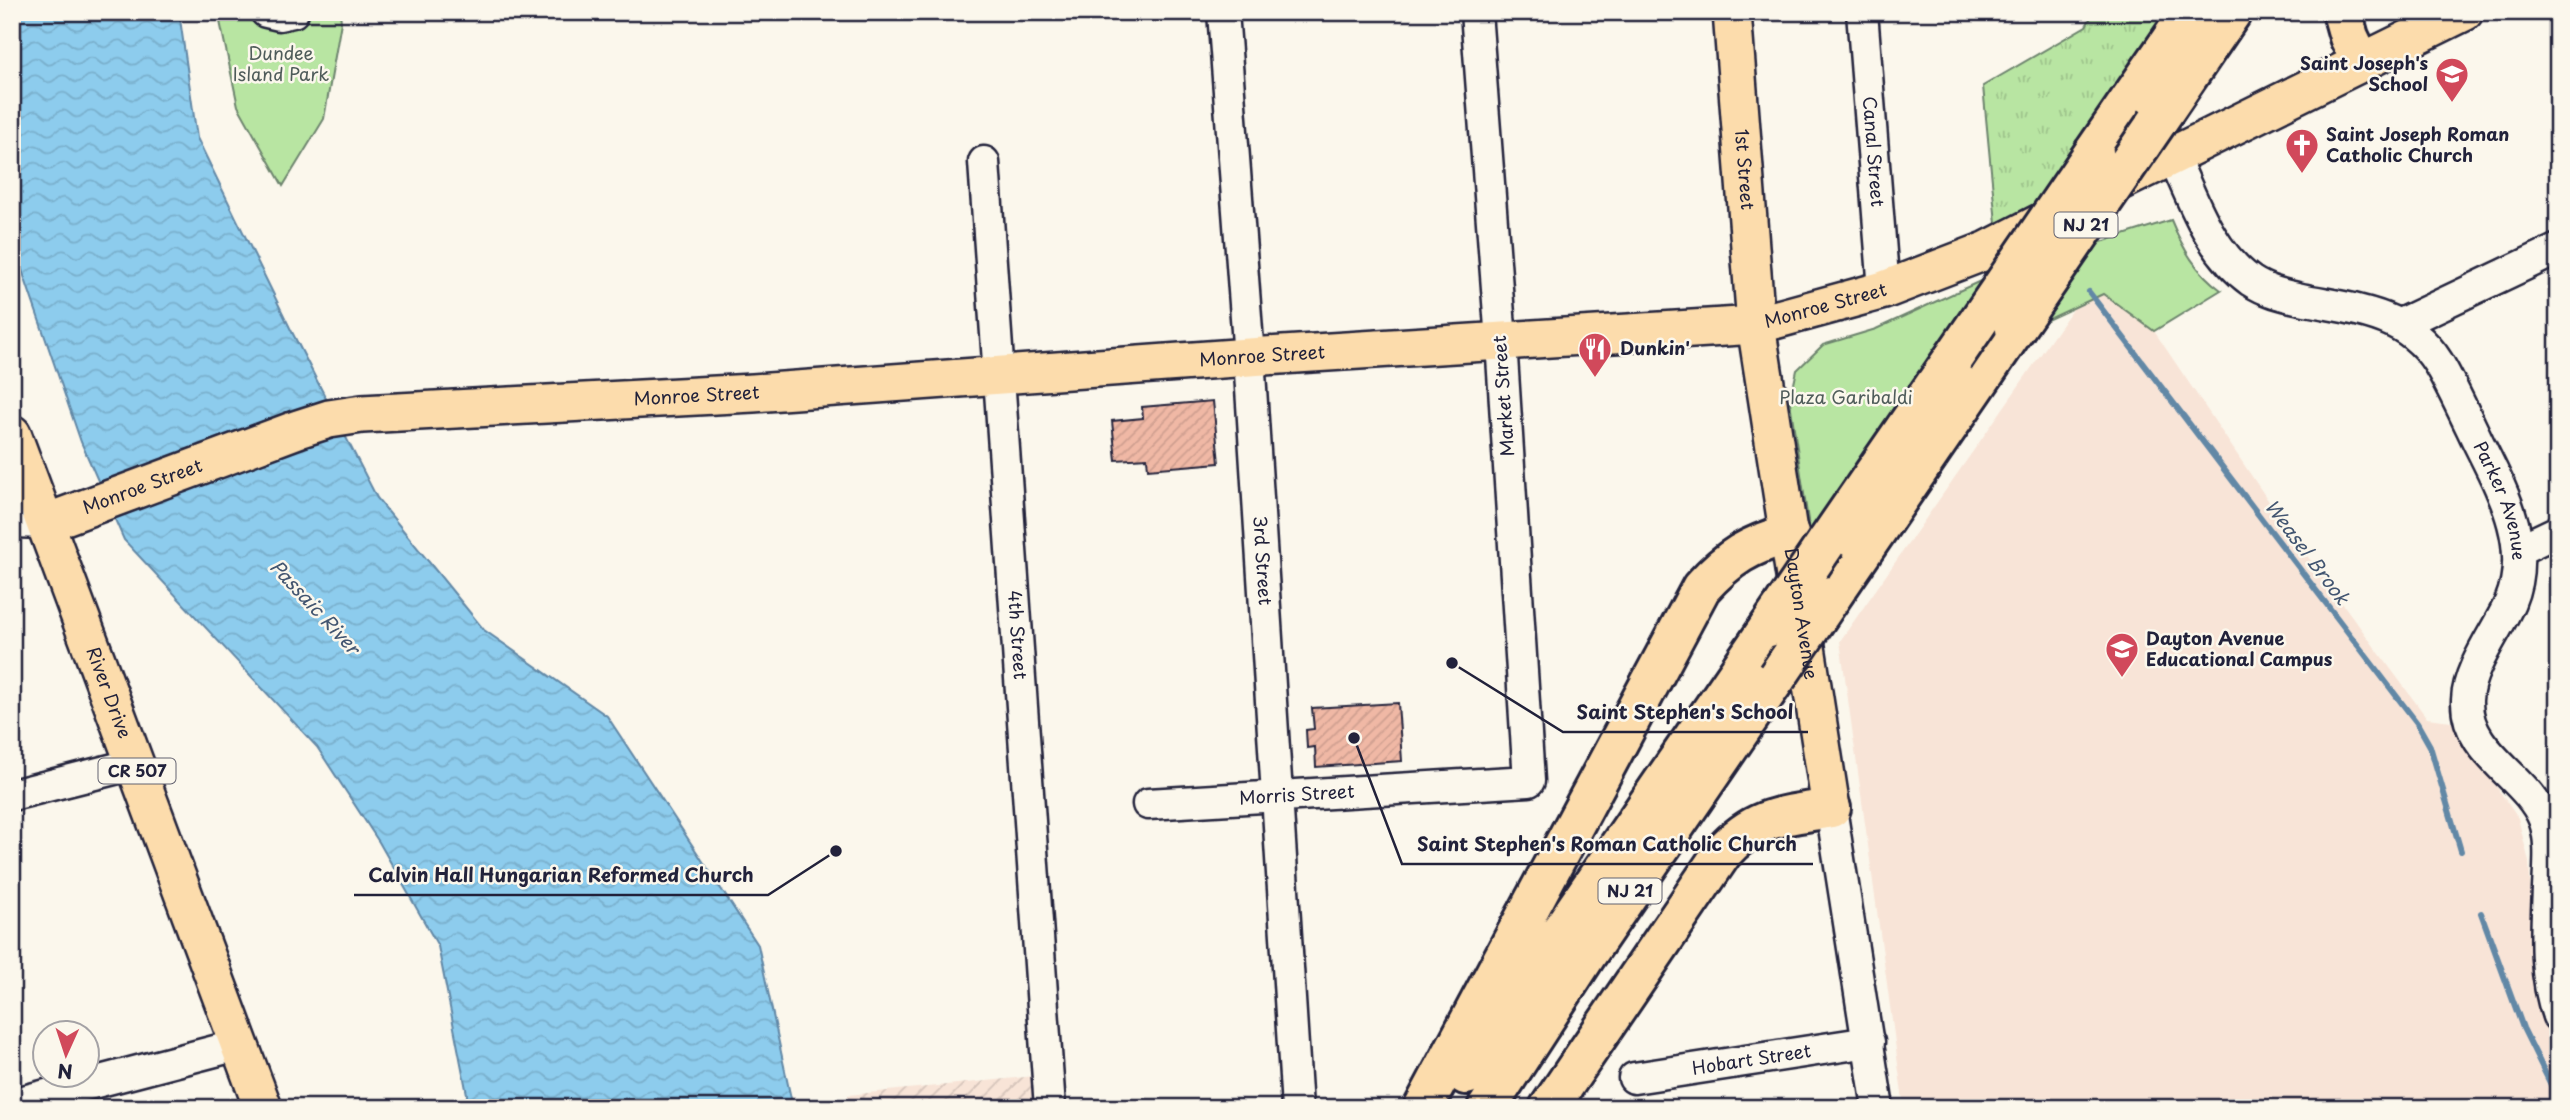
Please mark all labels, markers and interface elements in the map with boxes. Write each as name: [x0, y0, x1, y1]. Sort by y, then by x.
park label: Dundee Island Park: [233, 39, 329, 87]
place label: Saint Joseph's School: [2300, 49, 2428, 97]
school or university icon: Saint Joseph's School: [2433, 55, 2471, 104]
street label: Canal Street: [1857, 95, 1892, 208]
place label: Saint Joseph Roman Catholic Church: [2326, 120, 2509, 168]
church icon: Saint Joseph Roman Catholic Church: [2283, 126, 2321, 175]
street label: 1st Street: [1729, 128, 1762, 211]
road number: NJ 21: [2054, 213, 2118, 238]
street label: Monroe Street: [1761, 275, 1890, 334]
restaurant icon: Dunkin': [1576, 330, 1614, 379]
place label: Dunkin': [1620, 334, 1690, 361]
street label: Market Street: [1485, 335, 1520, 458]
street label: Monroe Street: [1198, 337, 1326, 373]
street label: Monroe Street: [633, 378, 760, 411]
park label: Plaza Garibaldi: [1779, 383, 1913, 410]
street label: Parker Avenue: [2468, 436, 2533, 561]
street label: Monroe Street: [78, 451, 206, 520]
water label: Weasel Brook: [2259, 493, 2358, 611]
street label: 3rd Street: [1247, 515, 1280, 606]
street label: Dayton Avenue: [1779, 546, 1826, 681]
water label: Passaic River: [264, 553, 369, 662]
street label: 4th Street: [1002, 589, 1035, 680]
place label: Dayton Avenue Educational Campus: [2146, 624, 2333, 672]
school or university icon: Dayton Avenue Educational Campus: [2103, 630, 2141, 679]
street label: River Drive: [80, 642, 139, 742]
callout: Saint Stephen's School: [1563, 692, 1808, 732]
text: Saint Stephen's School: [1577, 697, 1794, 725]
road number: CR 507: [99, 758, 176, 784]
street label: Morris Street: [1238, 777, 1355, 810]
callout: Saint Stephen's Roman Catholic Church: [1402, 824, 1813, 864]
text: Saint Stephen's Roman Catholic Church: [1417, 829, 1797, 857]
callout: Calvin Hall Hungarian Reformed Church: [354, 855, 768, 895]
text: Calvin Hall Hungarian Reformed Church: [368, 860, 754, 888]
road number: NJ 21: [1598, 878, 1662, 904]
north arrow: [32, 1018, 102, 1088]
street label: Hobart Street: [1690, 1036, 1813, 1081]
text: N: [57, 1058, 73, 1086]

